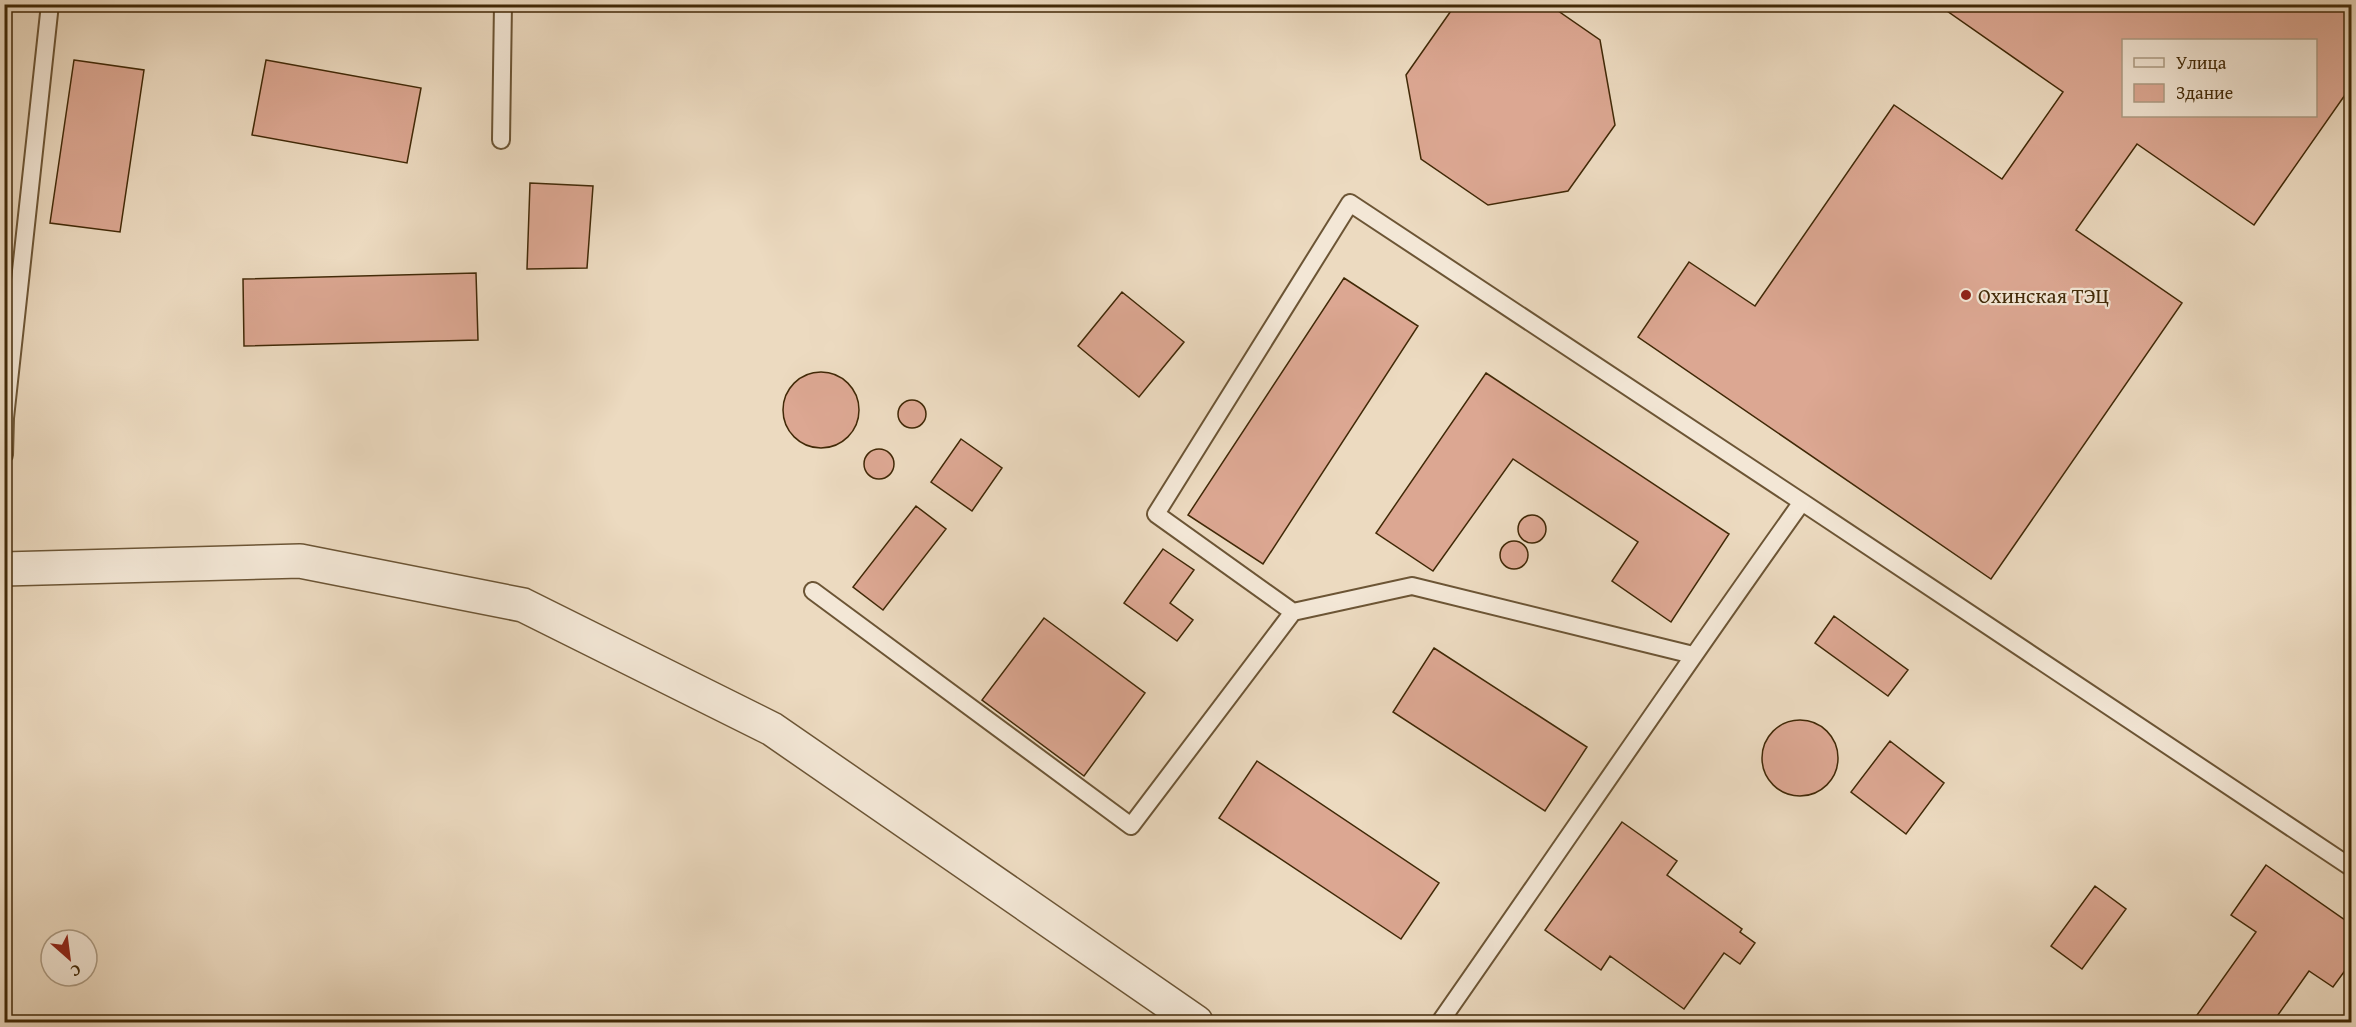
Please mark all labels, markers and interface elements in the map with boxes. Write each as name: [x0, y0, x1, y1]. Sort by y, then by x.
legend: [2122, 39, 2317, 117]
text: Улица: [2176, 49, 2227, 76]
text: Здание: [2176, 79, 2233, 106]
place label: Охинская ТЭЦ: [1978, 280, 2109, 311]
marker: Охинская ТЭЦ: [1959, 288, 1973, 302]
north arrow: [39, 928, 99, 988]
text: С: [66, 959, 86, 984]

